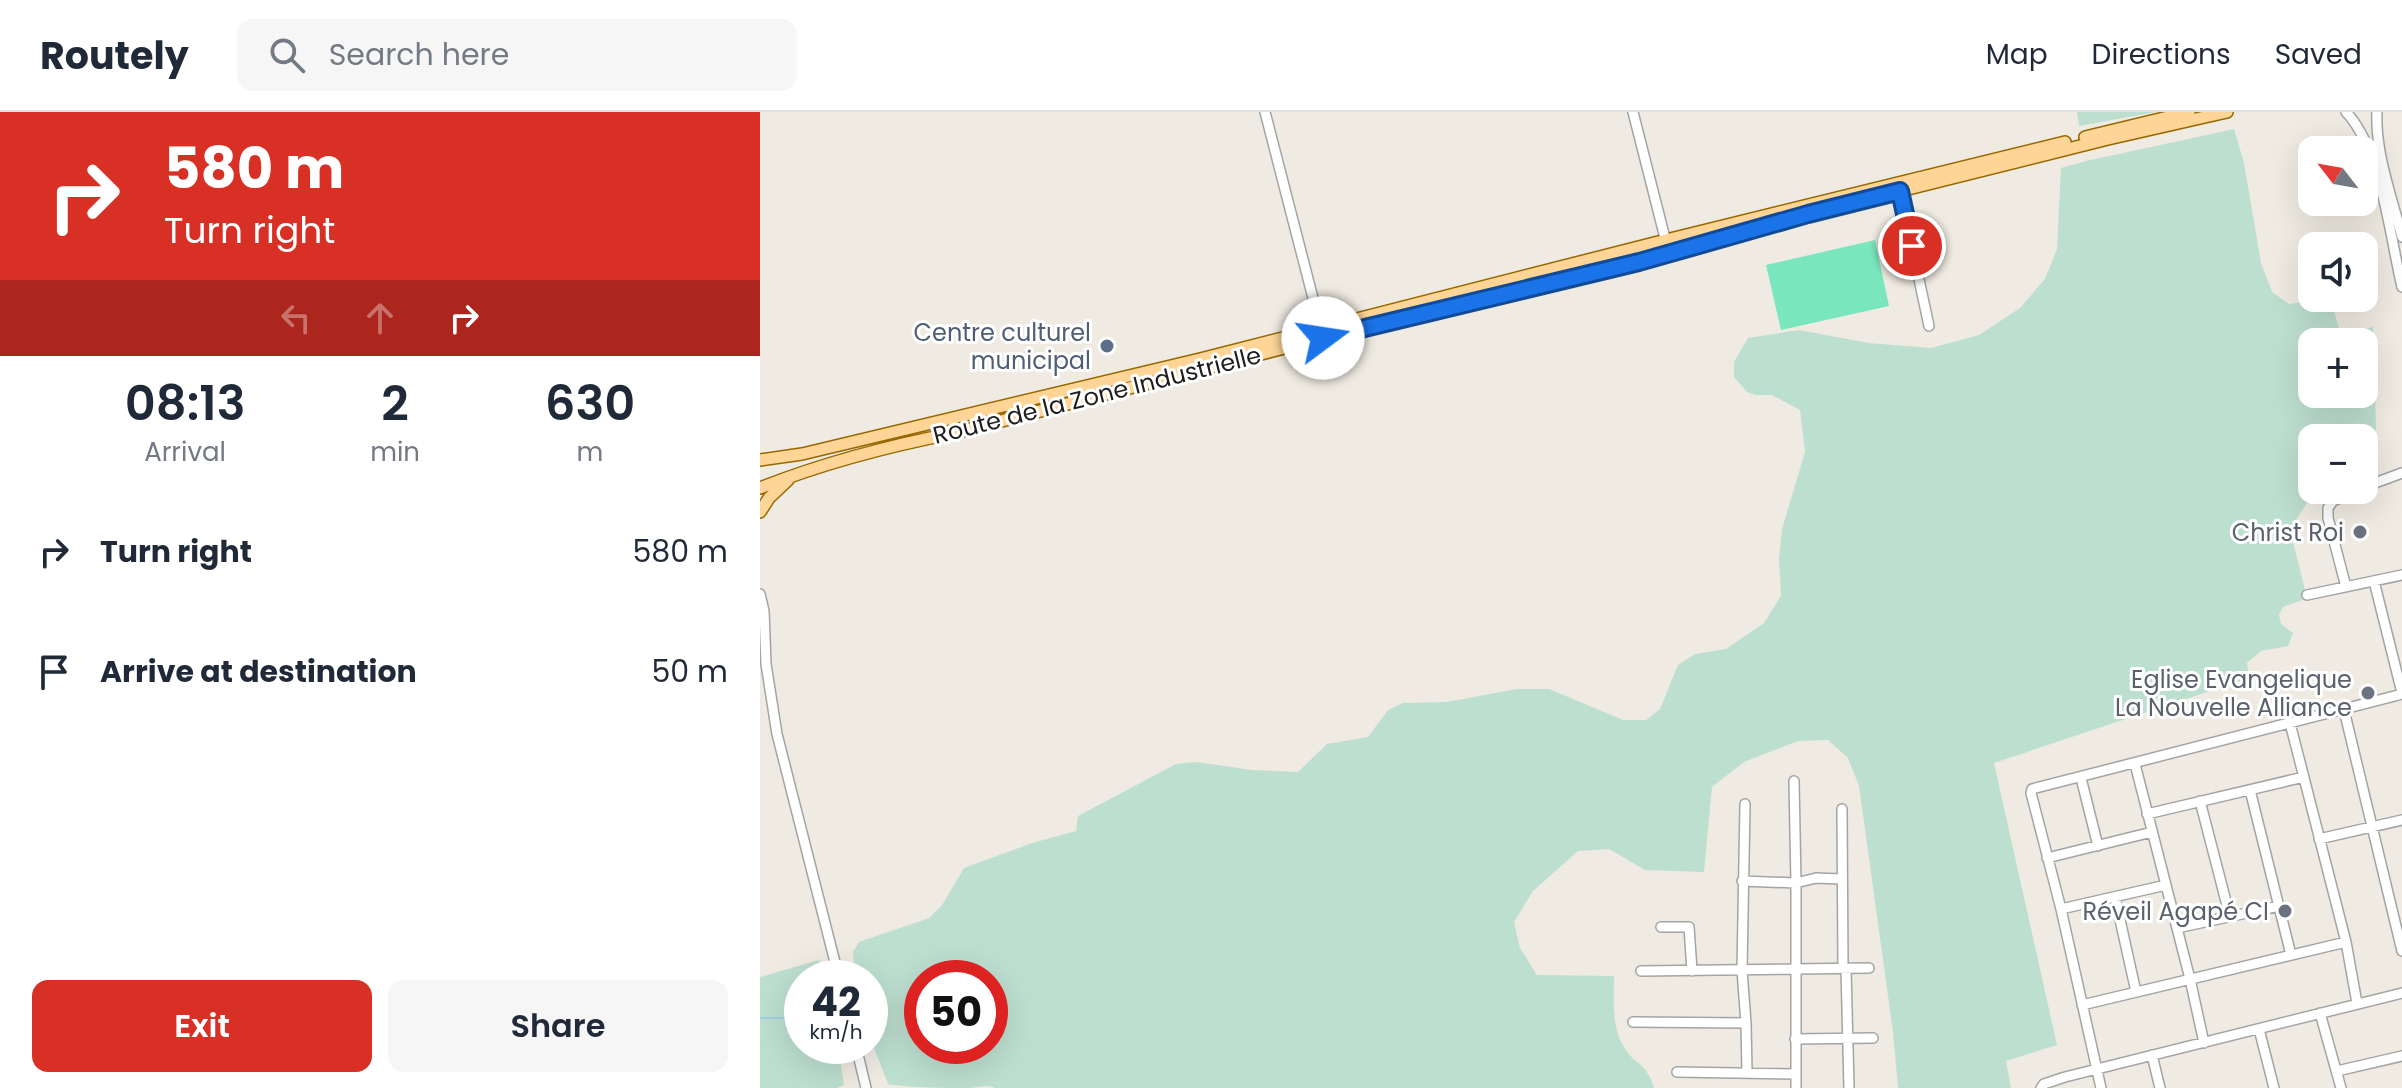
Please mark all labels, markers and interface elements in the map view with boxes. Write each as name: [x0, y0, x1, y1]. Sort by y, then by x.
search box: [237, 19, 797, 91]
text: Routely: [40, 29, 189, 82]
icon: search: [265, 33, 309, 77]
text: Search here: [329, 33, 509, 76]
text: Map: [1986, 35, 2048, 74]
text: Directions: [2092, 35, 2231, 74]
text: Saved: [2275, 35, 2362, 74]
text: 580 m: [164, 129, 344, 208]
north arrow: [2298, 136, 2378, 216]
map controls: [2298, 136, 2378, 504]
icon: right: [32, 144, 136, 248]
text: Turn right: [164, 205, 335, 256]
pin: [1878, 212, 1946, 280]
icon: arrive: [1890, 224, 1934, 268]
button: sound: [2298, 232, 2378, 312]
icon: left: [274, 296, 318, 340]
icon: ahead: [358, 296, 402, 340]
icon: right: [442, 296, 486, 340]
position arrow: [1281, 296, 1365, 380]
place label: Centre culturel municipal: [914, 316, 1091, 377]
button: +: [2298, 328, 2378, 408]
marker: Centre culturel municipal: [1098, 337, 1116, 355]
street label: Route de la Zone Industrielle: [930, 338, 1264, 452]
text: 08:13: [125, 370, 245, 437]
text: 2: [381, 370, 409, 437]
text: 630: [545, 370, 635, 437]
button: −: [2298, 424, 2378, 504]
text: Arrival: [144, 434, 226, 470]
text: min: [370, 434, 420, 470]
text: m: [577, 434, 603, 470]
place label: Christ Roi: [2232, 516, 2344, 549]
marker: Christ Roi: [2351, 523, 2369, 541]
icon: right: [32, 530, 76, 574]
text: Turn right: [100, 530, 252, 573]
text: 580 m: [632, 530, 728, 573]
icon: arrive: [32, 650, 76, 694]
text: Arrive at destination: [100, 650, 417, 693]
text: 50 m: [651, 650, 728, 693]
place label: Eglise Evangelique La Nouvelle Alliance: [2115, 663, 2352, 724]
marker: Eglise Evangelique La Nouvelle Alliance: [2359, 684, 2377, 702]
place label: Réveil Agapé CI: [2082, 895, 2269, 928]
marker: Réveil Agapé CI: [2276, 902, 2294, 920]
speed limit sign: 50: [904, 960, 1008, 1064]
text: 42: [811, 974, 861, 1030]
button: Exit: [32, 980, 372, 1072]
button: Share: [388, 980, 728, 1072]
text: km/h: [809, 1018, 863, 1046]

